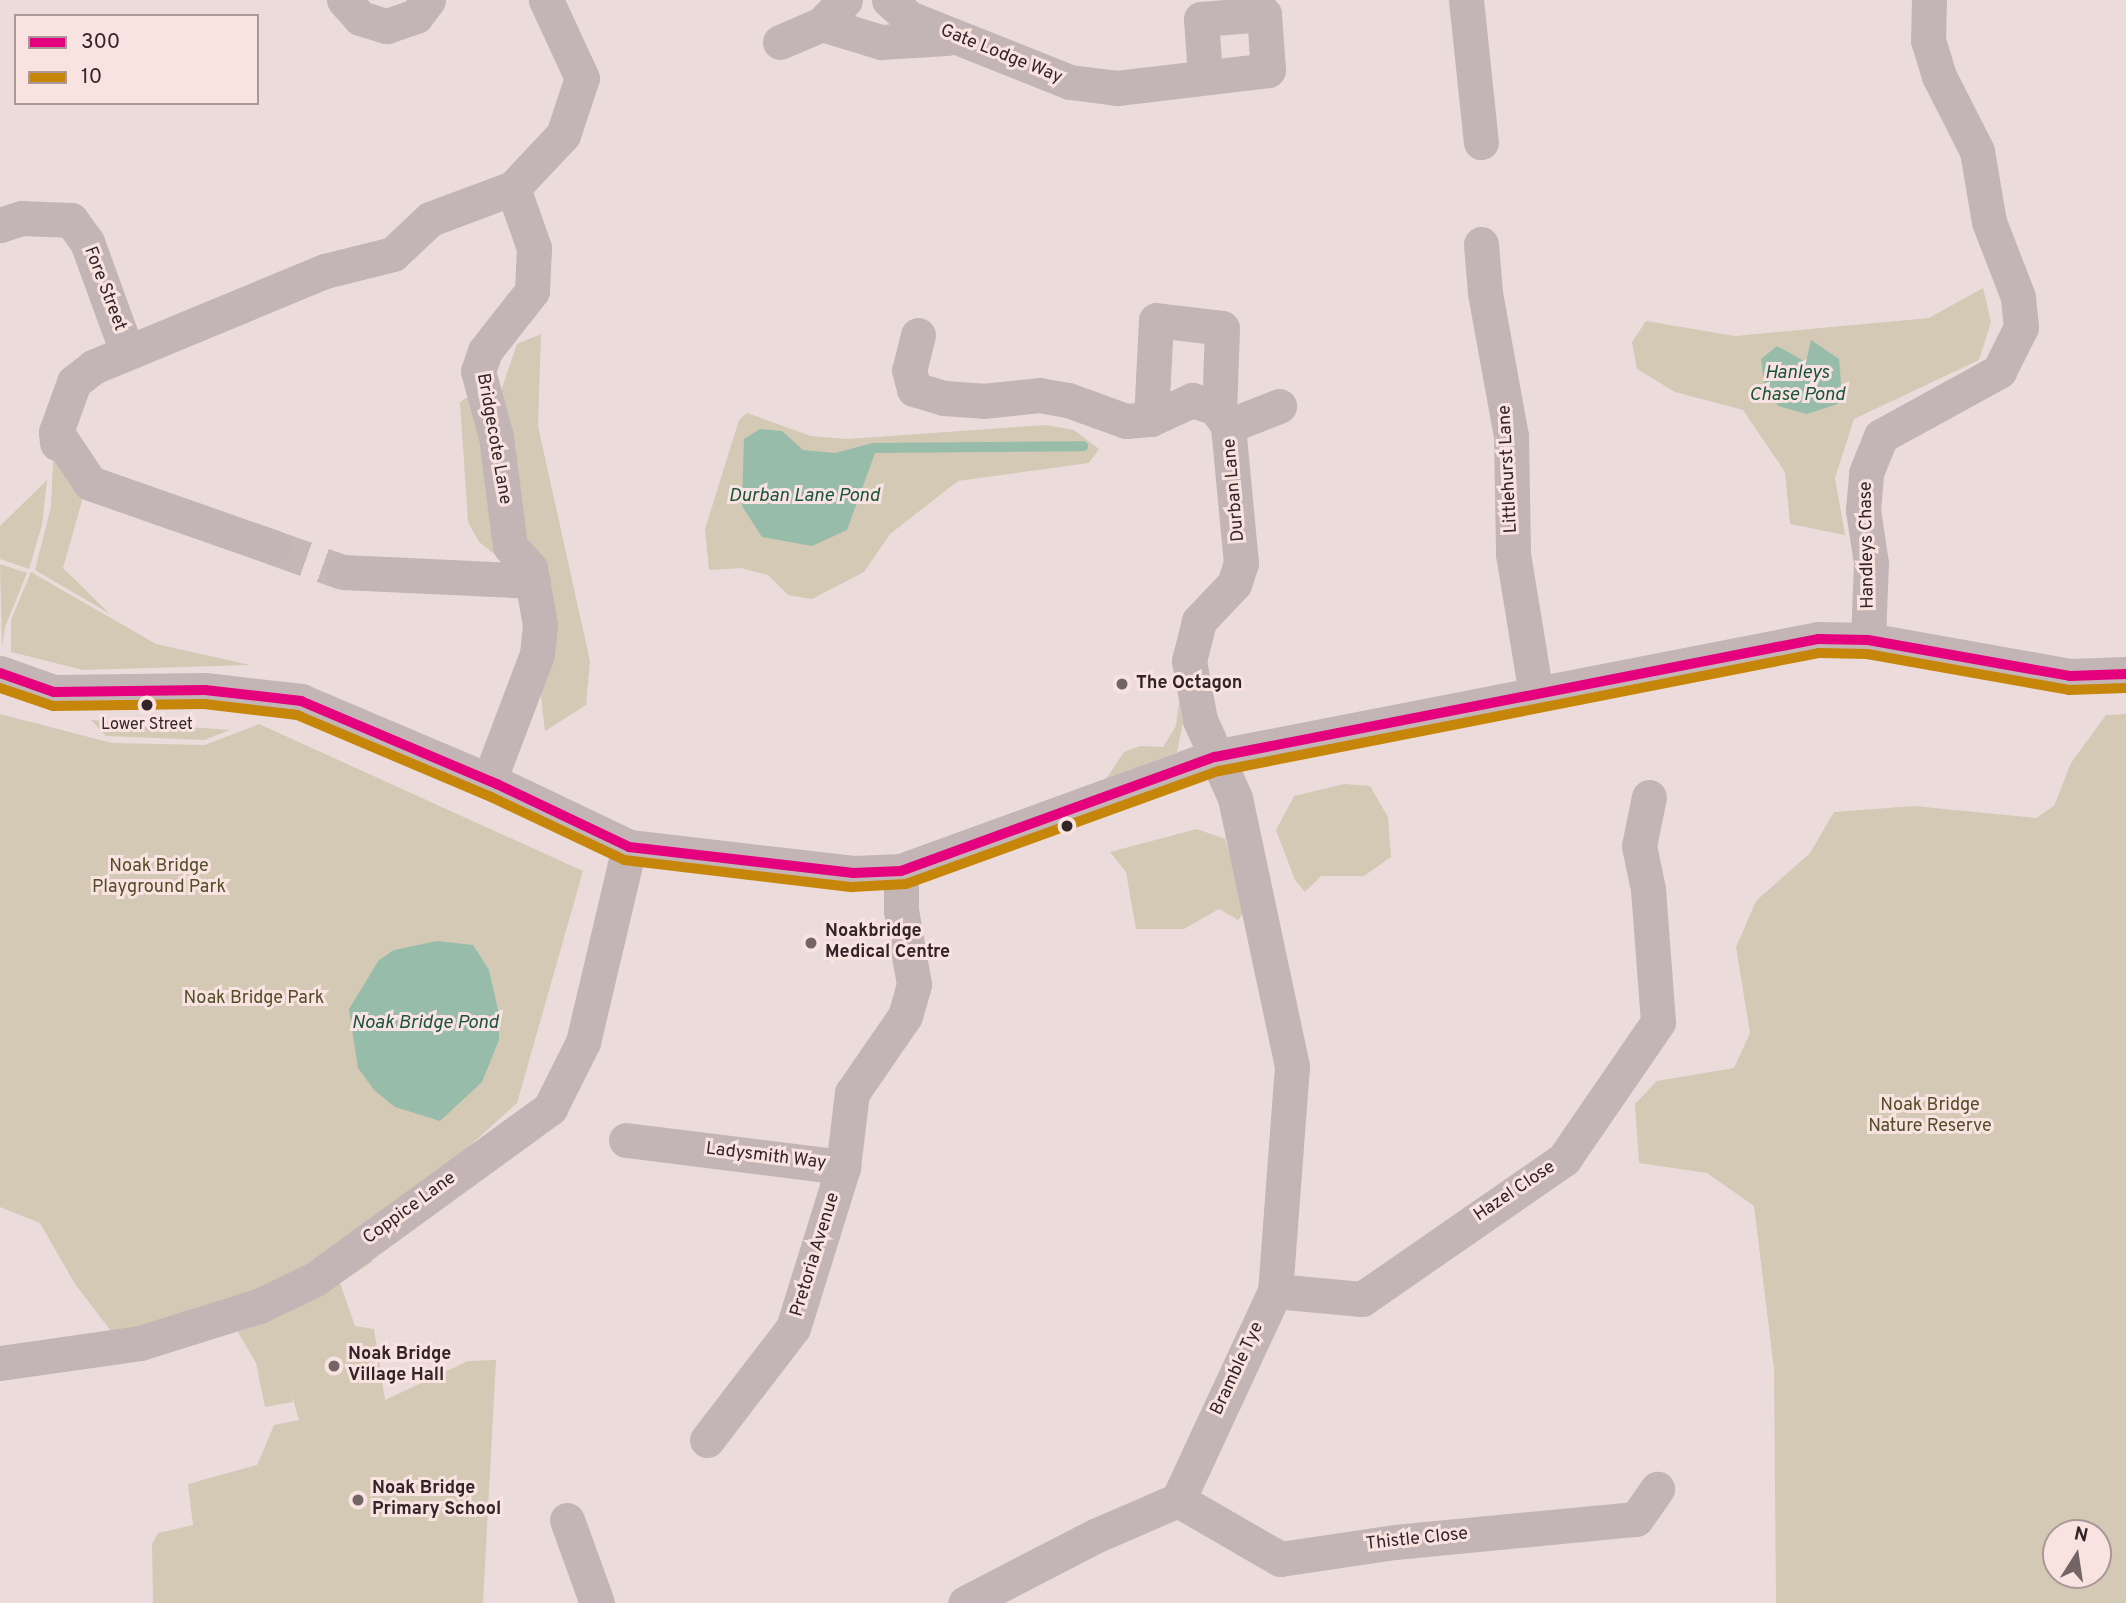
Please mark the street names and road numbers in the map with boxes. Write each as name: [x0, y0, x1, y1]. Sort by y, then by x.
street label: Gate Lodge Way: [937, 21, 1065, 89]
street label: Fore Street: [78, 244, 130, 334]
street label: Bridgecote Lane: [471, 372, 515, 506]
street label: Littlehurst Lane: [1495, 404, 1523, 534]
street label: Durban Lane: [1220, 437, 1250, 543]
street label: Handleys Chase: [1856, 481, 1880, 609]
street label: Ladysmith Way: [704, 1139, 828, 1175]
street label: Hazel Close: [1470, 1157, 1560, 1227]
street label: Coppice Lane: [359, 1168, 461, 1250]
street label: Pretoria Avenue: [787, 1190, 845, 1320]
street label: Bramble Tye: [1207, 1319, 1269, 1419]
street label: Thistle Close: [1365, 1524, 1469, 1556]

